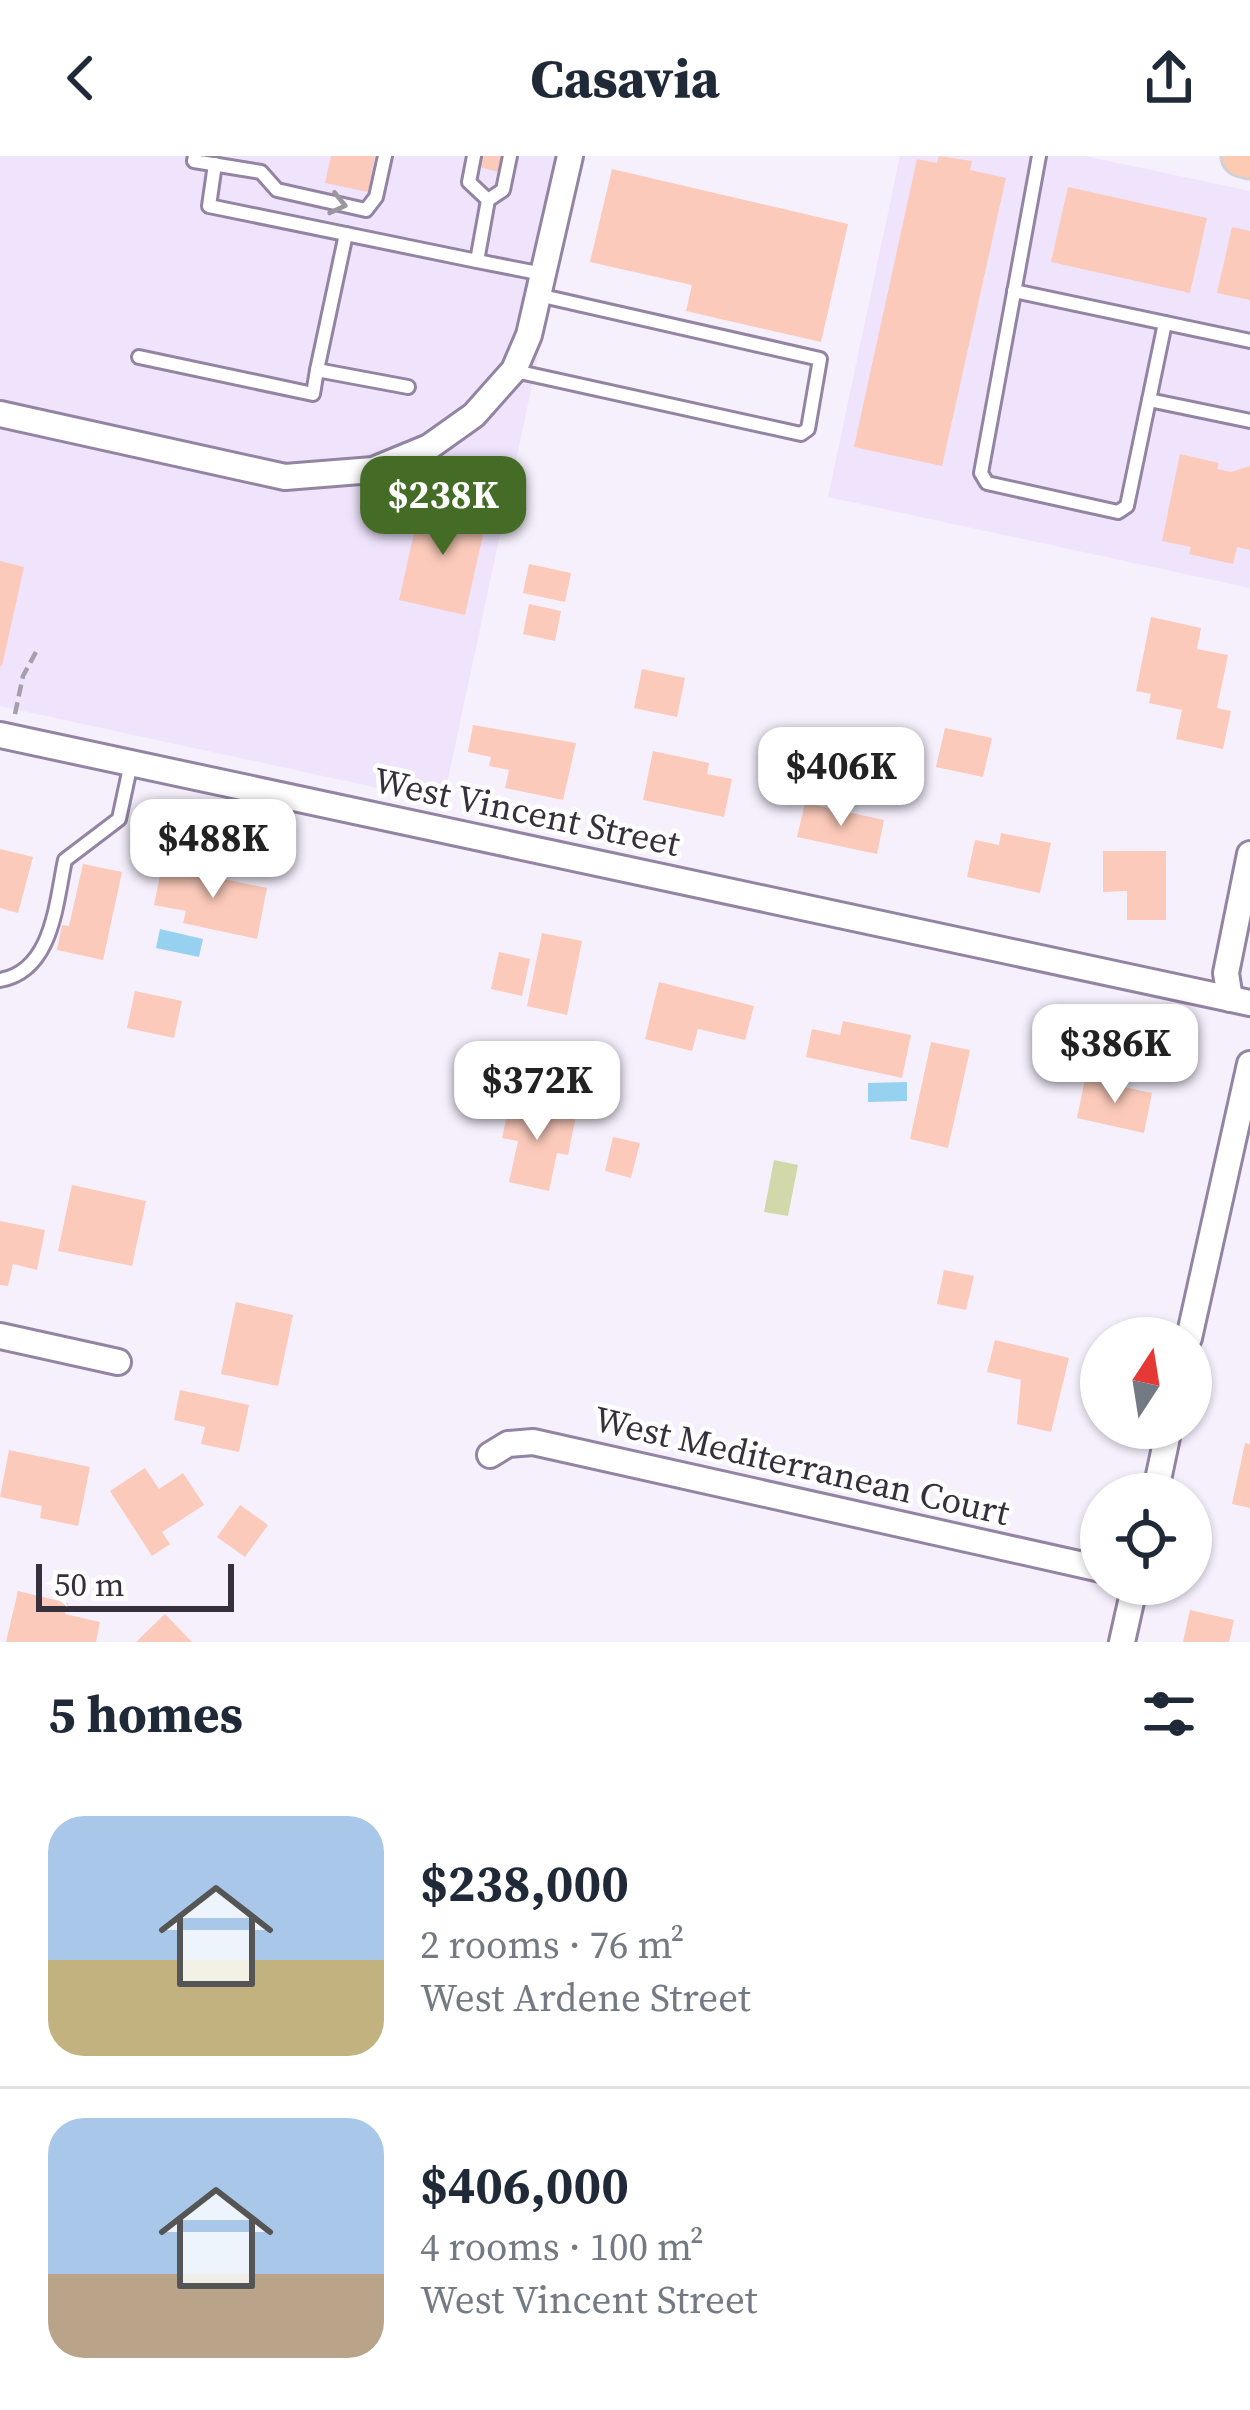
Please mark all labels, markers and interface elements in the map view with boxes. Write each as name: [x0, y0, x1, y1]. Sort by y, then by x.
text: Casavia: [530, 41, 720, 115]
icon: back: [48, 45, 114, 111]
icon: share: [1136, 45, 1202, 111]
one-way arrow: [328, 190, 348, 215]
pin: $238K: [359, 456, 527, 558]
text: $238K: [387, 468, 499, 521]
pin: $406K: [757, 727, 925, 829]
text: $406K: [785, 739, 897, 792]
street label: West Vincent Street: [369, 755, 685, 868]
pin: $488K: [129, 799, 297, 901]
text: $488K: [157, 811, 269, 864]
pin: $386K: [1031, 1004, 1199, 1106]
text: $386K: [1059, 1016, 1171, 1069]
pin: $372K: [453, 1041, 621, 1143]
text: $372K: [481, 1053, 593, 1106]
north arrow: [1080, 1317, 1212, 1449]
map controls: [1080, 1317, 1212, 1605]
street label: West Mediterranean Court: [590, 1394, 1015, 1537]
button: locate: [1080, 1473, 1212, 1605]
scale bar: [36, 1558, 234, 1611]
text: 50 m: [54, 1562, 124, 1607]
text: 5 homes: [48, 1679, 243, 1749]
icon: filters: [1136, 1681, 1202, 1747]
text: $238,000: [420, 1848, 629, 1918]
icon: home: [144, 1864, 288, 2008]
text: 2 rooms · 76 m²: [420, 1918, 684, 1971]
text: West Ardene Street: [420, 1971, 751, 2024]
text: $406,000: [420, 2150, 629, 2220]
icon: home: [144, 2166, 288, 2310]
text: 4 rooms · 100 m²: [420, 2220, 704, 2273]
text: West Vincent Street: [420, 2273, 757, 2326]

